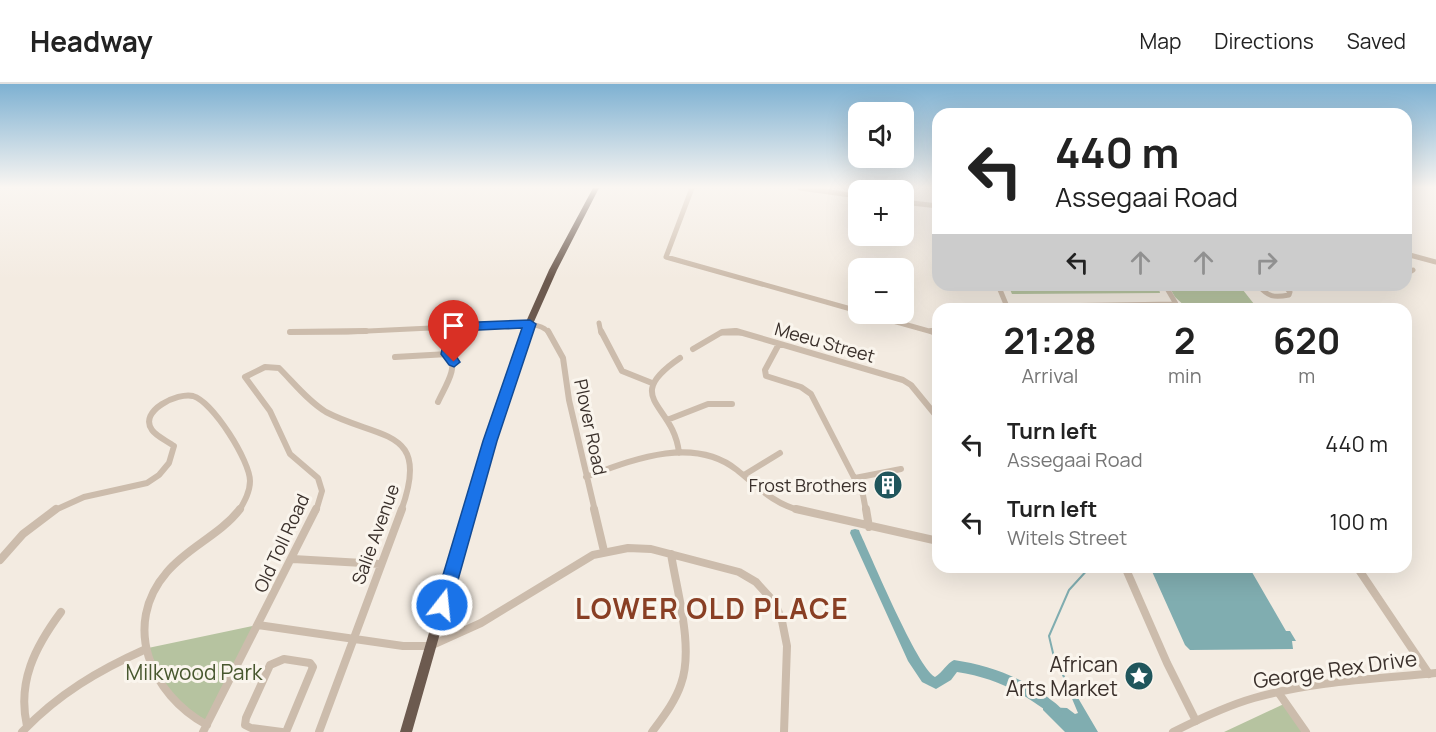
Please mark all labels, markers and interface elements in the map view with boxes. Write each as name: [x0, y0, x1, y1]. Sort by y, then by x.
text: Headway: [30, 22, 153, 60]
text: Map: [1140, 27, 1181, 55]
text: Directions: [1214, 27, 1314, 55]
text: Saved: [1347, 27, 1406, 55]
map controls: [848, 102, 914, 324]
button: sound: [848, 102, 914, 168]
text: 440 m: [1055, 123, 1179, 181]
icon: left: [956, 132, 1034, 210]
text: Assegaai Road: [1055, 178, 1238, 215]
button: +: [848, 180, 914, 246]
icon: left: [1061, 246, 1094, 279]
icon: ahead: [1124, 246, 1157, 279]
icon: ahead: [1187, 246, 1220, 279]
icon: right: [1250, 246, 1283, 279]
button: −: [848, 258, 914, 324]
pin: [428, 300, 479, 362]
icon: arrive: [437, 309, 470, 342]
street label: Meeu Street: [772, 316, 878, 368]
text: 21:28: [1003, 316, 1097, 365]
text: 2: [1174, 316, 1195, 365]
text: 620: [1273, 316, 1341, 365]
text: Arrival: [1021, 362, 1079, 389]
text: min: [1168, 362, 1202, 389]
text: m: [1298, 362, 1315, 389]
street label: Plover Road: [569, 377, 613, 477]
text: Turn left: [1007, 416, 1097, 446]
icon: left: [956, 428, 989, 461]
text: 440 m: [1325, 429, 1388, 459]
text: Assegaai Road: [1007, 446, 1143, 473]
building icon: Frost Brothers: [872, 469, 904, 501]
place label: Frost Brothers: [749, 473, 867, 497]
street label: Salie Avenue: [346, 480, 404, 588]
street label: Old Toll Road: [248, 490, 314, 596]
text: Turn left: [1007, 494, 1097, 524]
icon: left: [956, 506, 989, 539]
text: 100 m: [1330, 507, 1388, 537]
text: Witels Street: [1007, 524, 1127, 551]
position arrow: [410, 573, 474, 637]
district label: LOWER OLD PLACE: [575, 589, 849, 627]
street label: George Rex Drive: [1251, 644, 1419, 694]
place label: African Arts Market: [1006, 650, 1118, 702]
park label: Milkwood Park: [126, 658, 263, 686]
place icon: African Arts Market: [1123, 660, 1155, 692]

